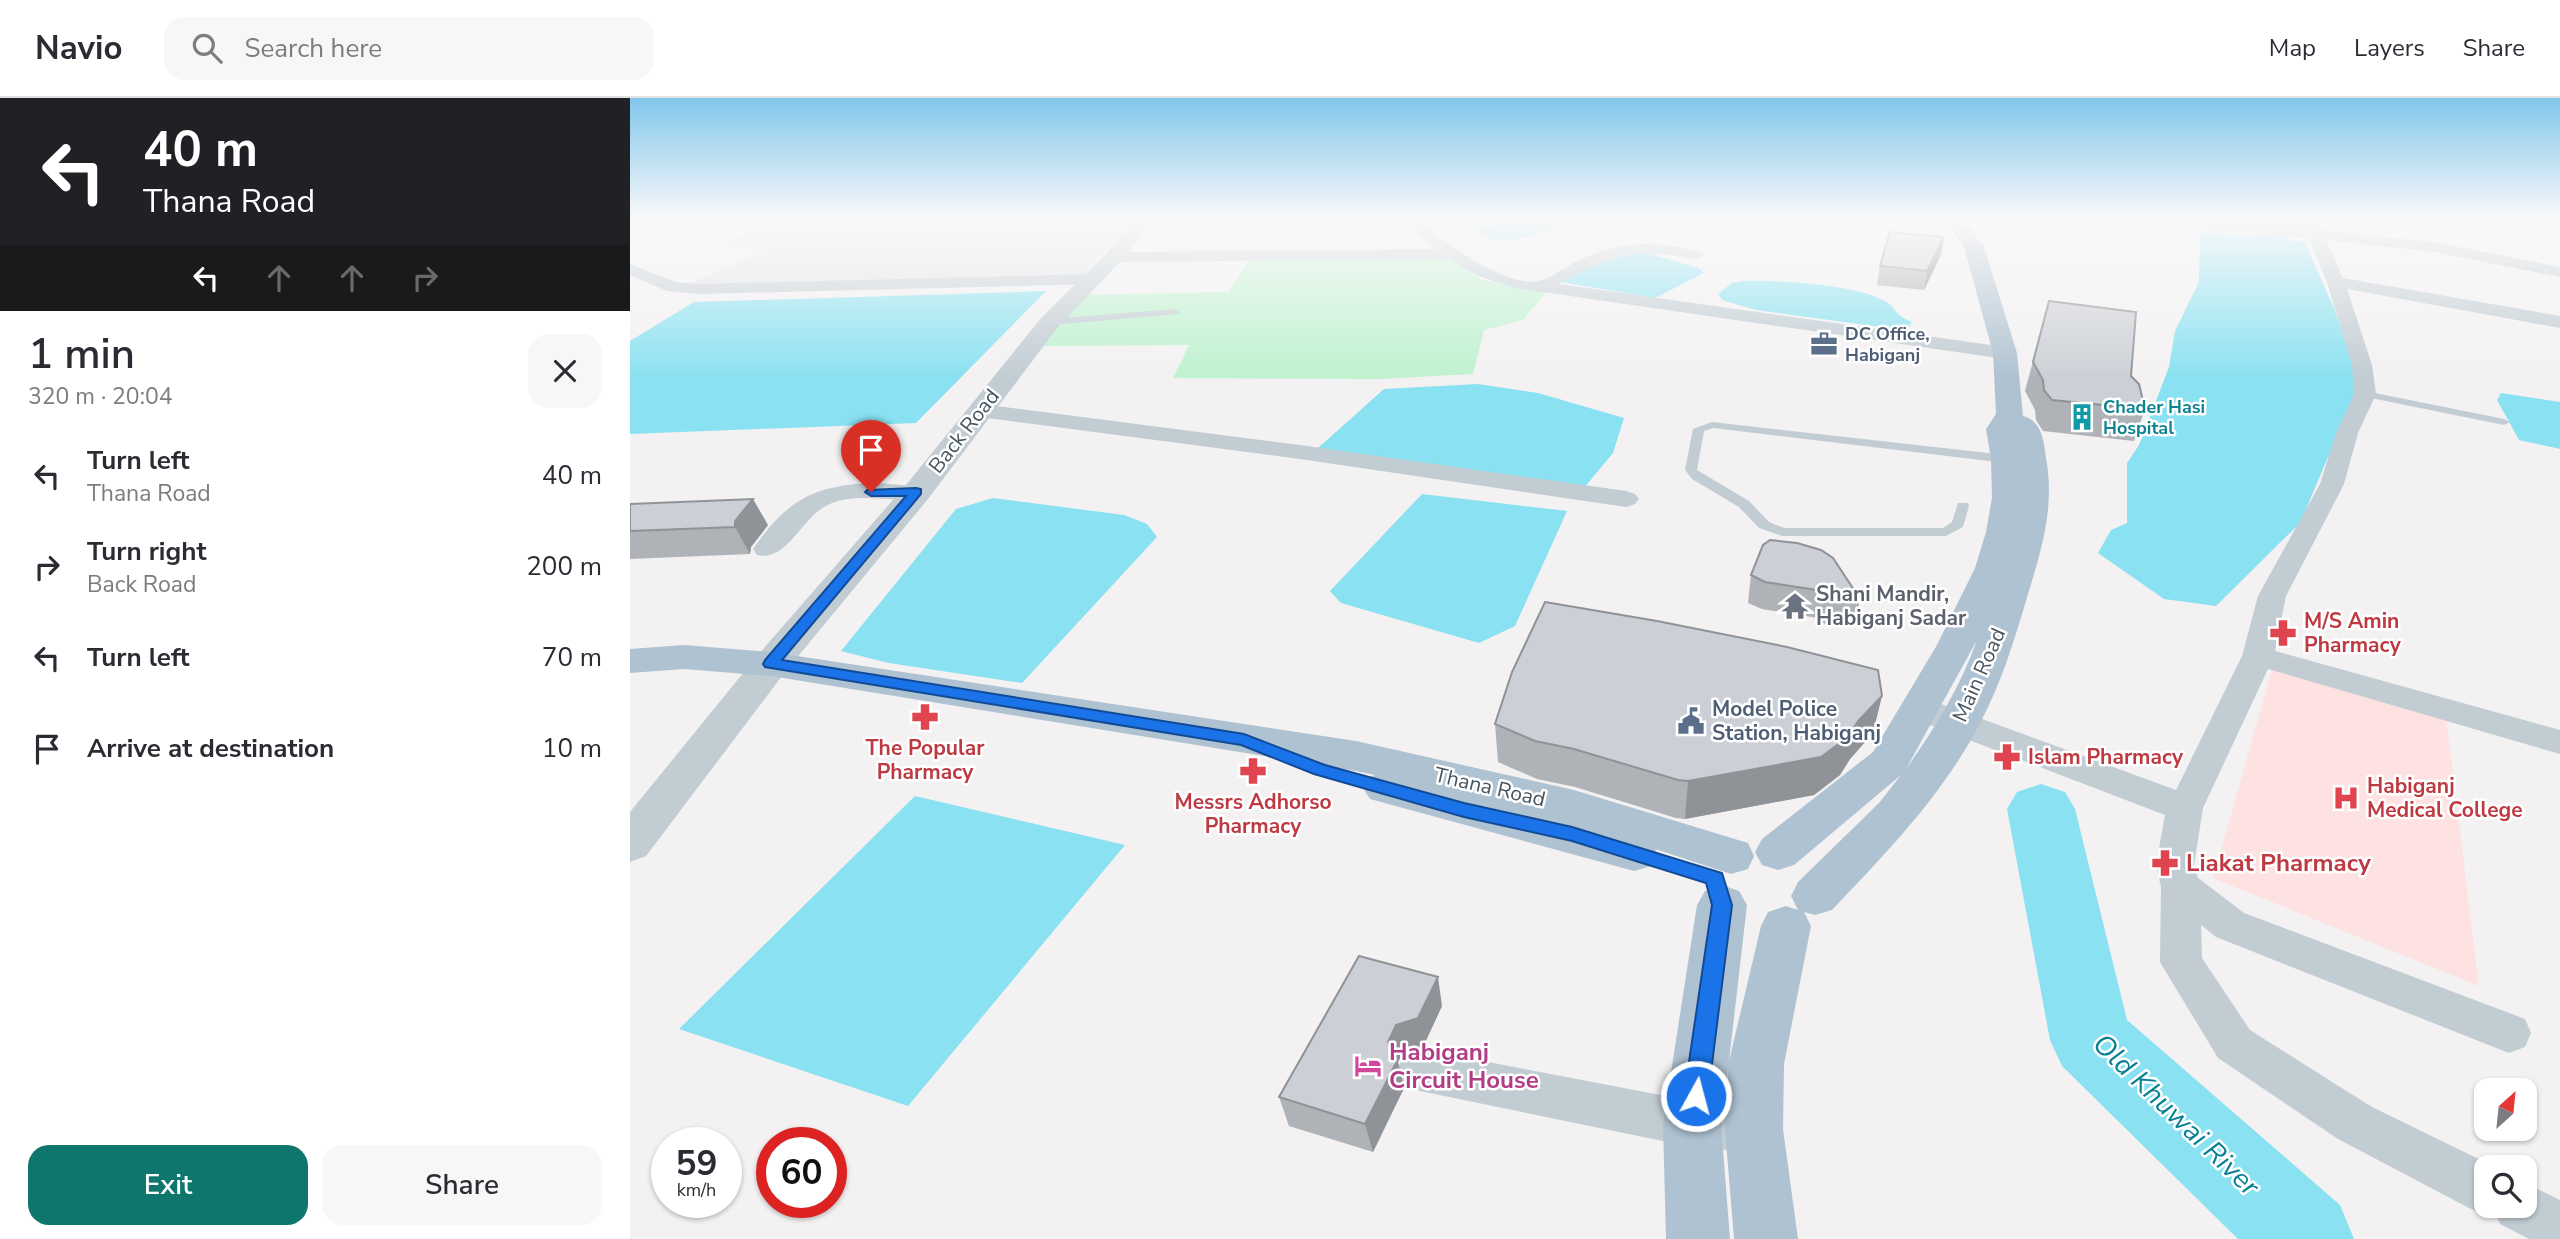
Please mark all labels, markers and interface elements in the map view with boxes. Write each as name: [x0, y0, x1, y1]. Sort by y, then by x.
search box: [164, 17, 654, 80]
text: Navio: [35, 26, 122, 71]
icon: search: [188, 29, 226, 67]
text: Search here: [244, 31, 382, 66]
text: Map: [2269, 32, 2316, 64]
text: Layers: [2354, 32, 2425, 64]
text: Share: [2463, 32, 2525, 64]
text: 40 m: [143, 116, 258, 183]
icon: left: [28, 126, 119, 217]
text: Thana Road: [143, 180, 315, 223]
icon: left: [187, 259, 225, 297]
icon: ahead: [260, 259, 298, 297]
icon: ahead: [333, 259, 371, 297]
icon: right: [406, 259, 444, 297]
place label: DC Office, Habiganj: [1845, 322, 1930, 367]
text: 1 min: [28, 326, 135, 383]
office icon: DC Office, Habiganj: [1809, 329, 1839, 359]
button: close: [528, 334, 602, 408]
text: 320 m · 20:04: [28, 381, 173, 412]
street label: Back Road: [922, 383, 1006, 479]
place label: Chader Hasi Hospital: [2103, 395, 2205, 440]
building icon: Chader Hasi Hospital: [2067, 402, 2097, 432]
pin: [841, 420, 901, 492]
icon: arrive: [852, 431, 890, 469]
text: Turn left: [87, 443, 190, 478]
icon: left: [28, 457, 66, 495]
text: 40 m: [542, 458, 602, 493]
text: Thana Road: [87, 478, 211, 509]
text: Turn right: [87, 534, 206, 569]
icon: right: [28, 548, 66, 586]
text: 200 m: [526, 549, 602, 584]
text: Back Road: [87, 569, 196, 600]
place label: Shani Mandir, Habiganj Sadar: [1816, 580, 1967, 632]
temple icon: Shani Mandir, Habiganj Sadar: [1780, 591, 1810, 621]
place label: M/S Amin Pharmacy: [2304, 607, 2402, 659]
pharmacy icon: M/S Amin Pharmacy: [2268, 618, 2298, 648]
street label: Main Road: [1946, 624, 2012, 726]
icon: left: [28, 639, 66, 677]
text: Turn left: [87, 640, 190, 675]
text: 70 m: [542, 640, 602, 675]
place label: Model Police Station, Habiganj: [1712, 695, 1881, 747]
pharmacy icon: The Popular Pharmacy: [910, 702, 940, 732]
public building icon: Model Police Station, Habiganj: [1676, 706, 1706, 736]
icon: arrive: [28, 730, 66, 768]
text: Arrive at destination: [87, 731, 334, 766]
text: 10 m: [542, 731, 602, 766]
place label: The Popular Pharmacy: [866, 734, 985, 786]
pharmacy icon: Islam Pharmacy: [1992, 742, 2022, 772]
place label: Islam Pharmacy: [2028, 743, 2184, 771]
pharmacy icon: Messrs Adhorso Pharmacy: [1238, 756, 1268, 786]
street label: Thana Road: [1432, 761, 1548, 813]
place label: Habiganj Medical College: [2367, 772, 2523, 824]
hospital icon: Habiganj Medical College: [2331, 783, 2361, 813]
place label: Messrs Adhorso Pharmacy: [1174, 788, 1332, 840]
place label: Liakat Pharmacy: [2186, 847, 2371, 879]
pharmacy icon: Liakat Pharmacy: [2150, 848, 2180, 878]
water label: Old Khuwai River: [2084, 1025, 2268, 1205]
place label: Habiganj Circuit House: [1389, 1036, 1539, 1096]
hotel icon: Habiganj Circuit House: [1353, 1051, 1383, 1081]
position arrow: [1659, 1059, 1733, 1133]
north arrow: [2474, 1078, 2538, 1141]
map controls: [2474, 1078, 2537, 1218]
speed limit sign: 60: [756, 1127, 847, 1218]
text: 59: [675, 1140, 718, 1187]
button: Exit: [28, 1145, 308, 1225]
button: Share: [322, 1145, 602, 1225]
button: search: [2474, 1155, 2537, 1218]
text: km/h: [677, 1178, 716, 1202]

